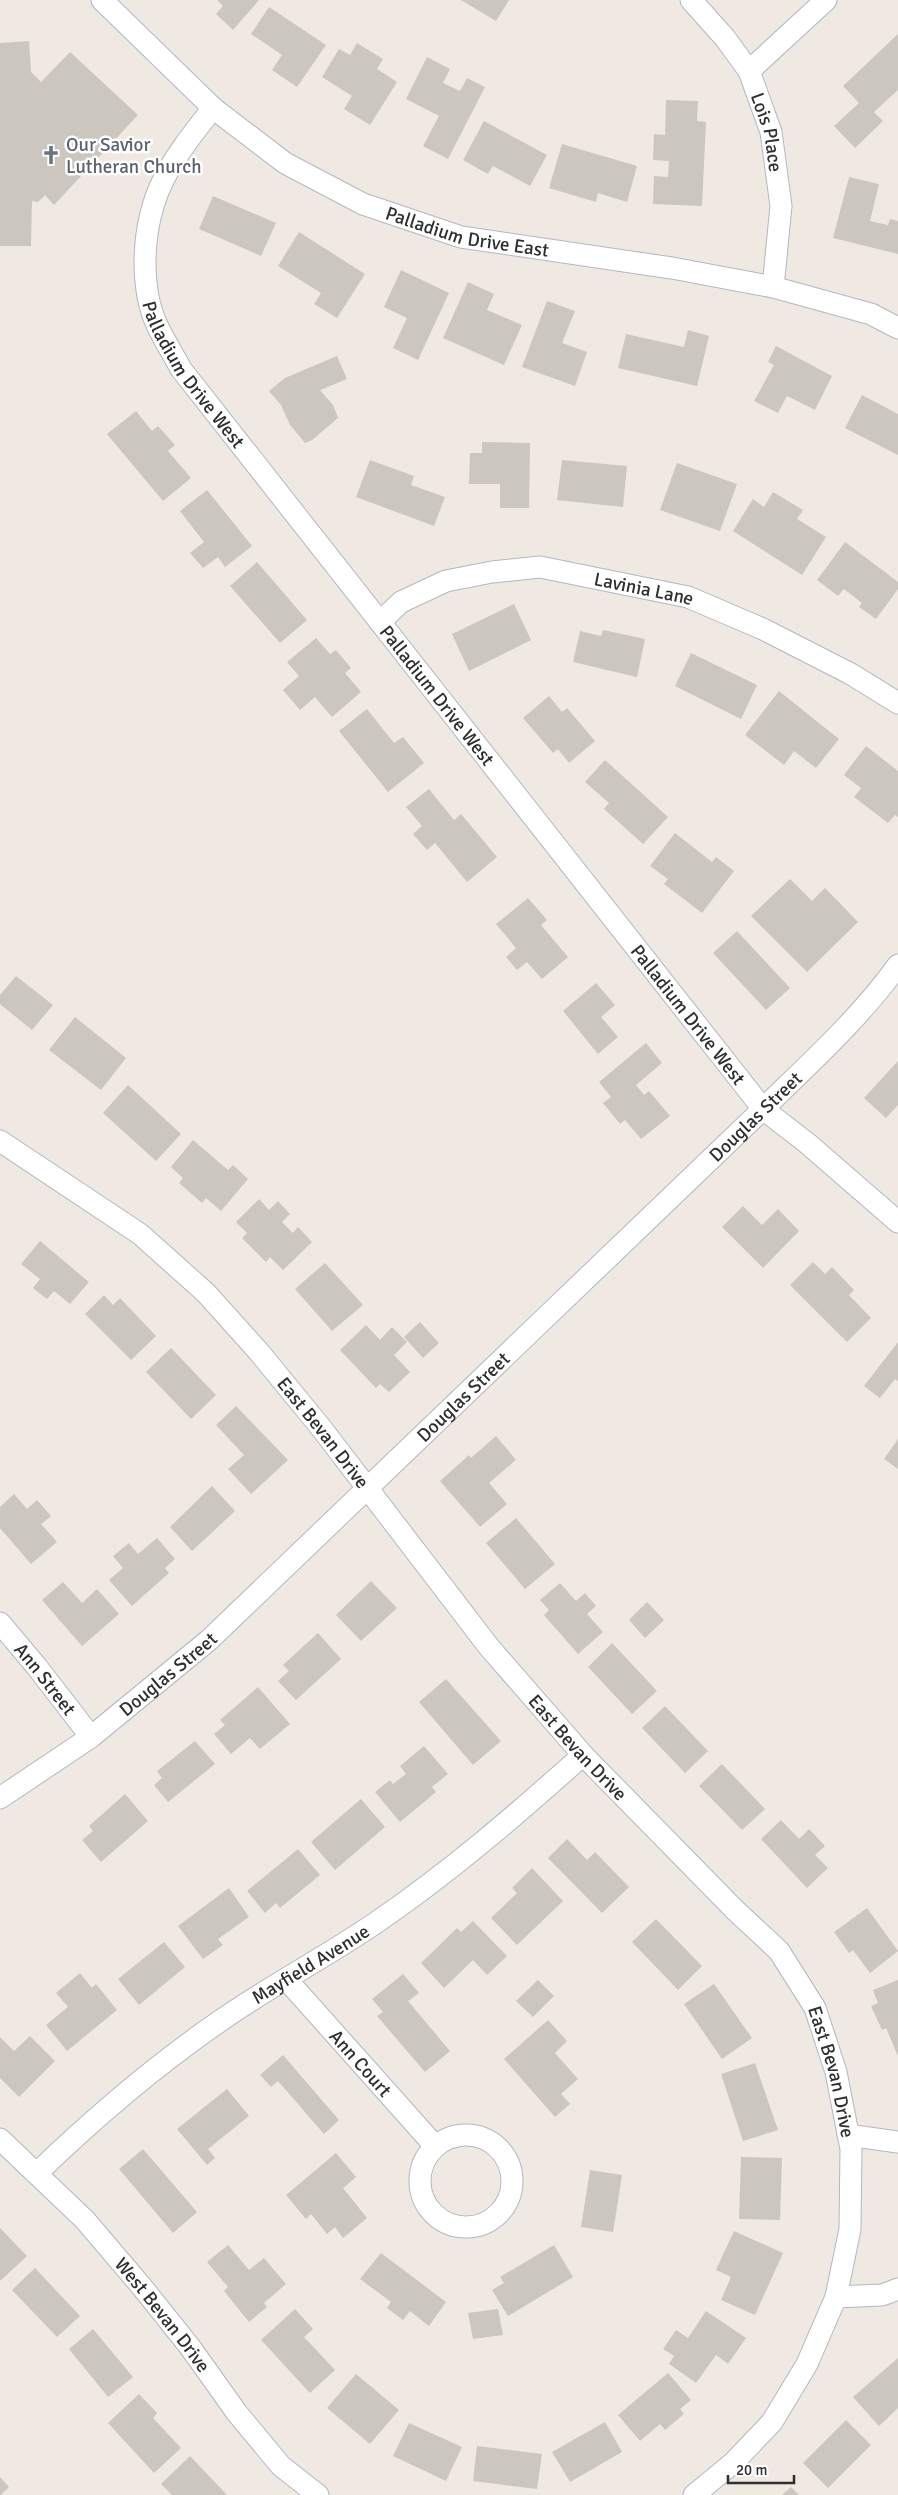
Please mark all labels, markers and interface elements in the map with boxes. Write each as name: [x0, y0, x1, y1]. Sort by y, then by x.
street label: Lois Place: [745, 89, 787, 173]
place label: Our Savior Lutheran Church: [66, 133, 202, 179]
church icon: Our Savior Lutheran Church: [40, 144, 62, 166]
street label: Palladium Drive East: [382, 201, 551, 263]
street label: Palladium Drive West: [136, 299, 250, 454]
street label: Lavinia Lane: [592, 567, 698, 611]
street label: Palladium Drive West: [374, 621, 500, 771]
street label: Palladium Drive West: [625, 940, 751, 1090]
street label: Douglas Street: [704, 1067, 808, 1167]
street label: Douglas Street: [412, 1347, 515, 1448]
street label: East Bevan Drive: [271, 1372, 374, 1494]
street label: Douglas Street: [114, 1627, 223, 1722]
street label: Ann Street: [9, 1638, 81, 1721]
street label: East Bevan Drive: [523, 1690, 632, 1806]
street label: Mayfield Avenue: [247, 1919, 374, 2010]
street label: East Bevan Drive: [802, 2003, 860, 2140]
street label: Ann Court: [324, 2025, 397, 2102]
street label: West Bevan Drive: [109, 2253, 215, 2377]
scale bar: [728, 2452, 794, 2484]
text: 20 m: [736, 2461, 767, 2479]

